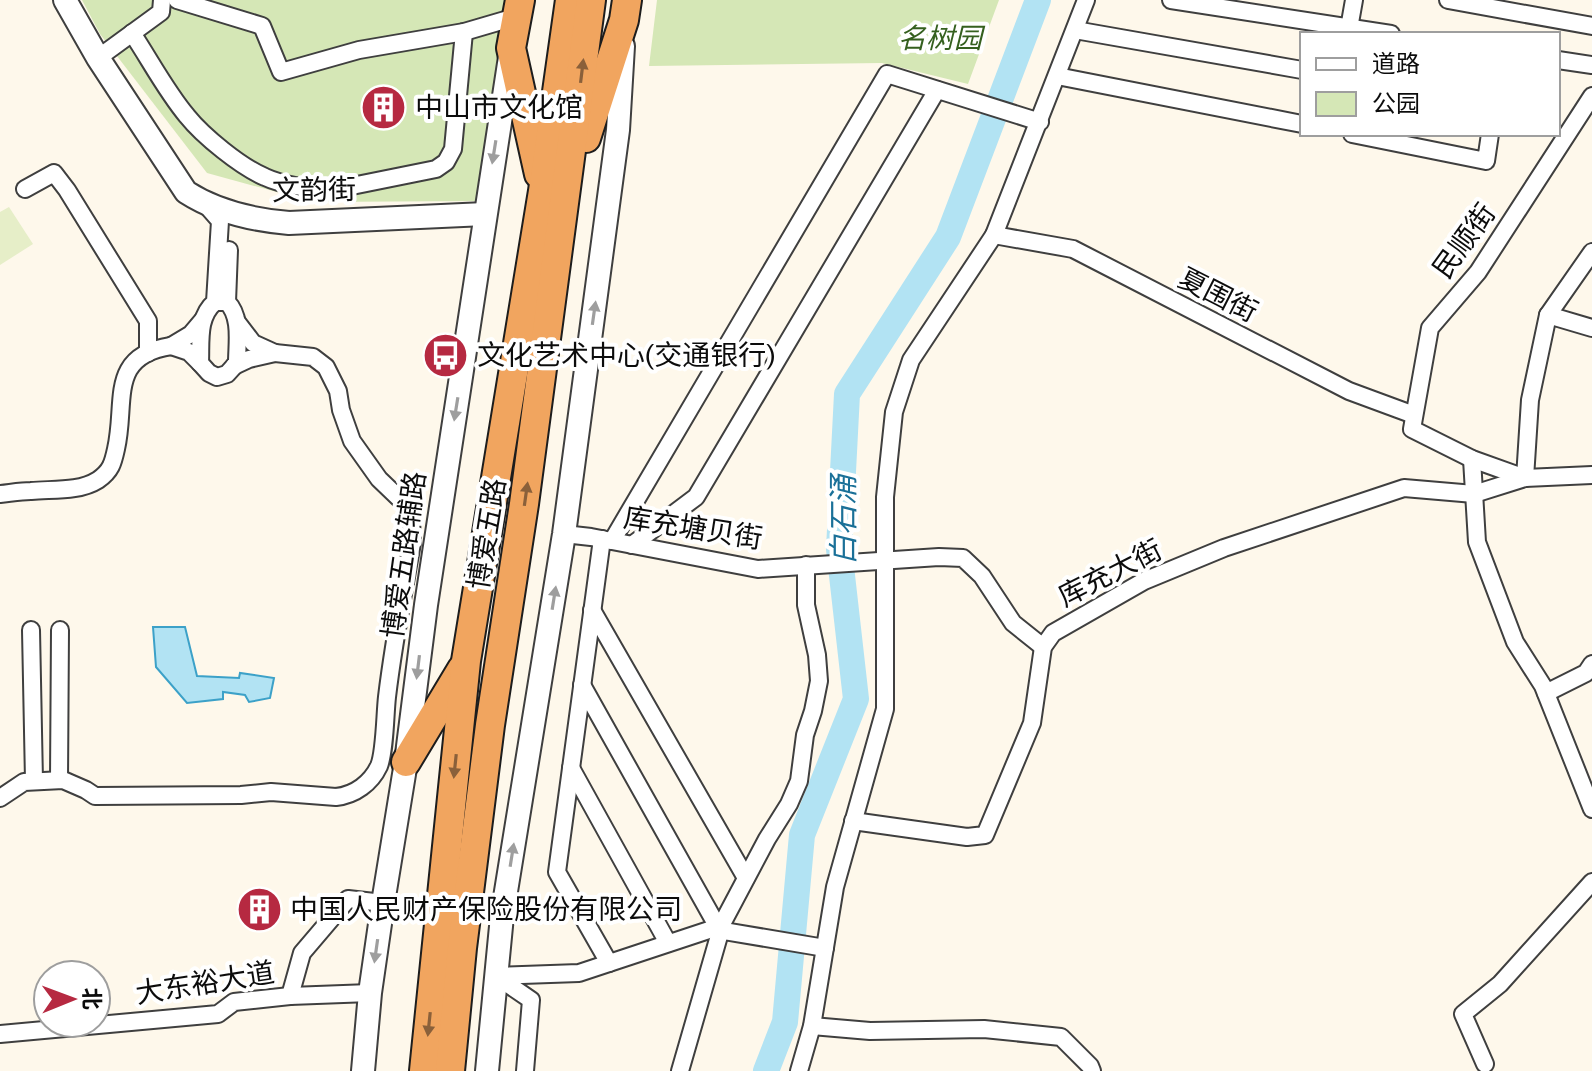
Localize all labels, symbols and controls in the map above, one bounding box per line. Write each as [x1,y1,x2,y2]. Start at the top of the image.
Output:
park label: 名树园 [898,22,986,55]
legend [1300,32,1560,136]
text: 道路 [1372,50,1420,78]
one-way arrow [576,58,589,83]
building icon: 中山市文化馆 [360,83,408,131]
text: 公园 [1372,90,1420,118]
place label: 中山市文化馆 [415,91,583,124]
one-way arrow [487,140,500,165]
street label: 文韵街 [272,173,356,207]
street label: 民顺街 [1426,197,1502,285]
street label: 夏围街 [1173,261,1263,329]
one-way arrow [588,300,601,325]
bus stop icon: 文化艺术中心(交通银行) [422,331,470,379]
place label: 文化艺术中心(交通银行) [477,339,775,372]
one-way arrow [449,397,462,422]
street label: 博爱五路辅路 [376,470,432,640]
water label: 白石涌 [826,472,861,565]
street label: 博爱五路 [462,476,512,592]
one-way arrow [519,481,532,506]
street label: 库充塘贝街 [621,501,765,555]
street label: 库充大街 [1053,533,1167,613]
one-way arrow [548,585,560,610]
one-way arrow [412,655,425,680]
one-way arrow [449,754,462,779]
one-way arrow [506,842,519,867]
building icon: 中国人民财产保险股份有限公司 [235,885,283,933]
place label: 中国人民财产保险股份有限公司 [290,893,682,926]
one-way arrow [369,939,382,964]
street label: 大东裕大道 [133,956,277,1010]
north arrow [32,959,112,1039]
text: 北 [79,987,104,1010]
one-way arrow [422,1012,435,1037]

